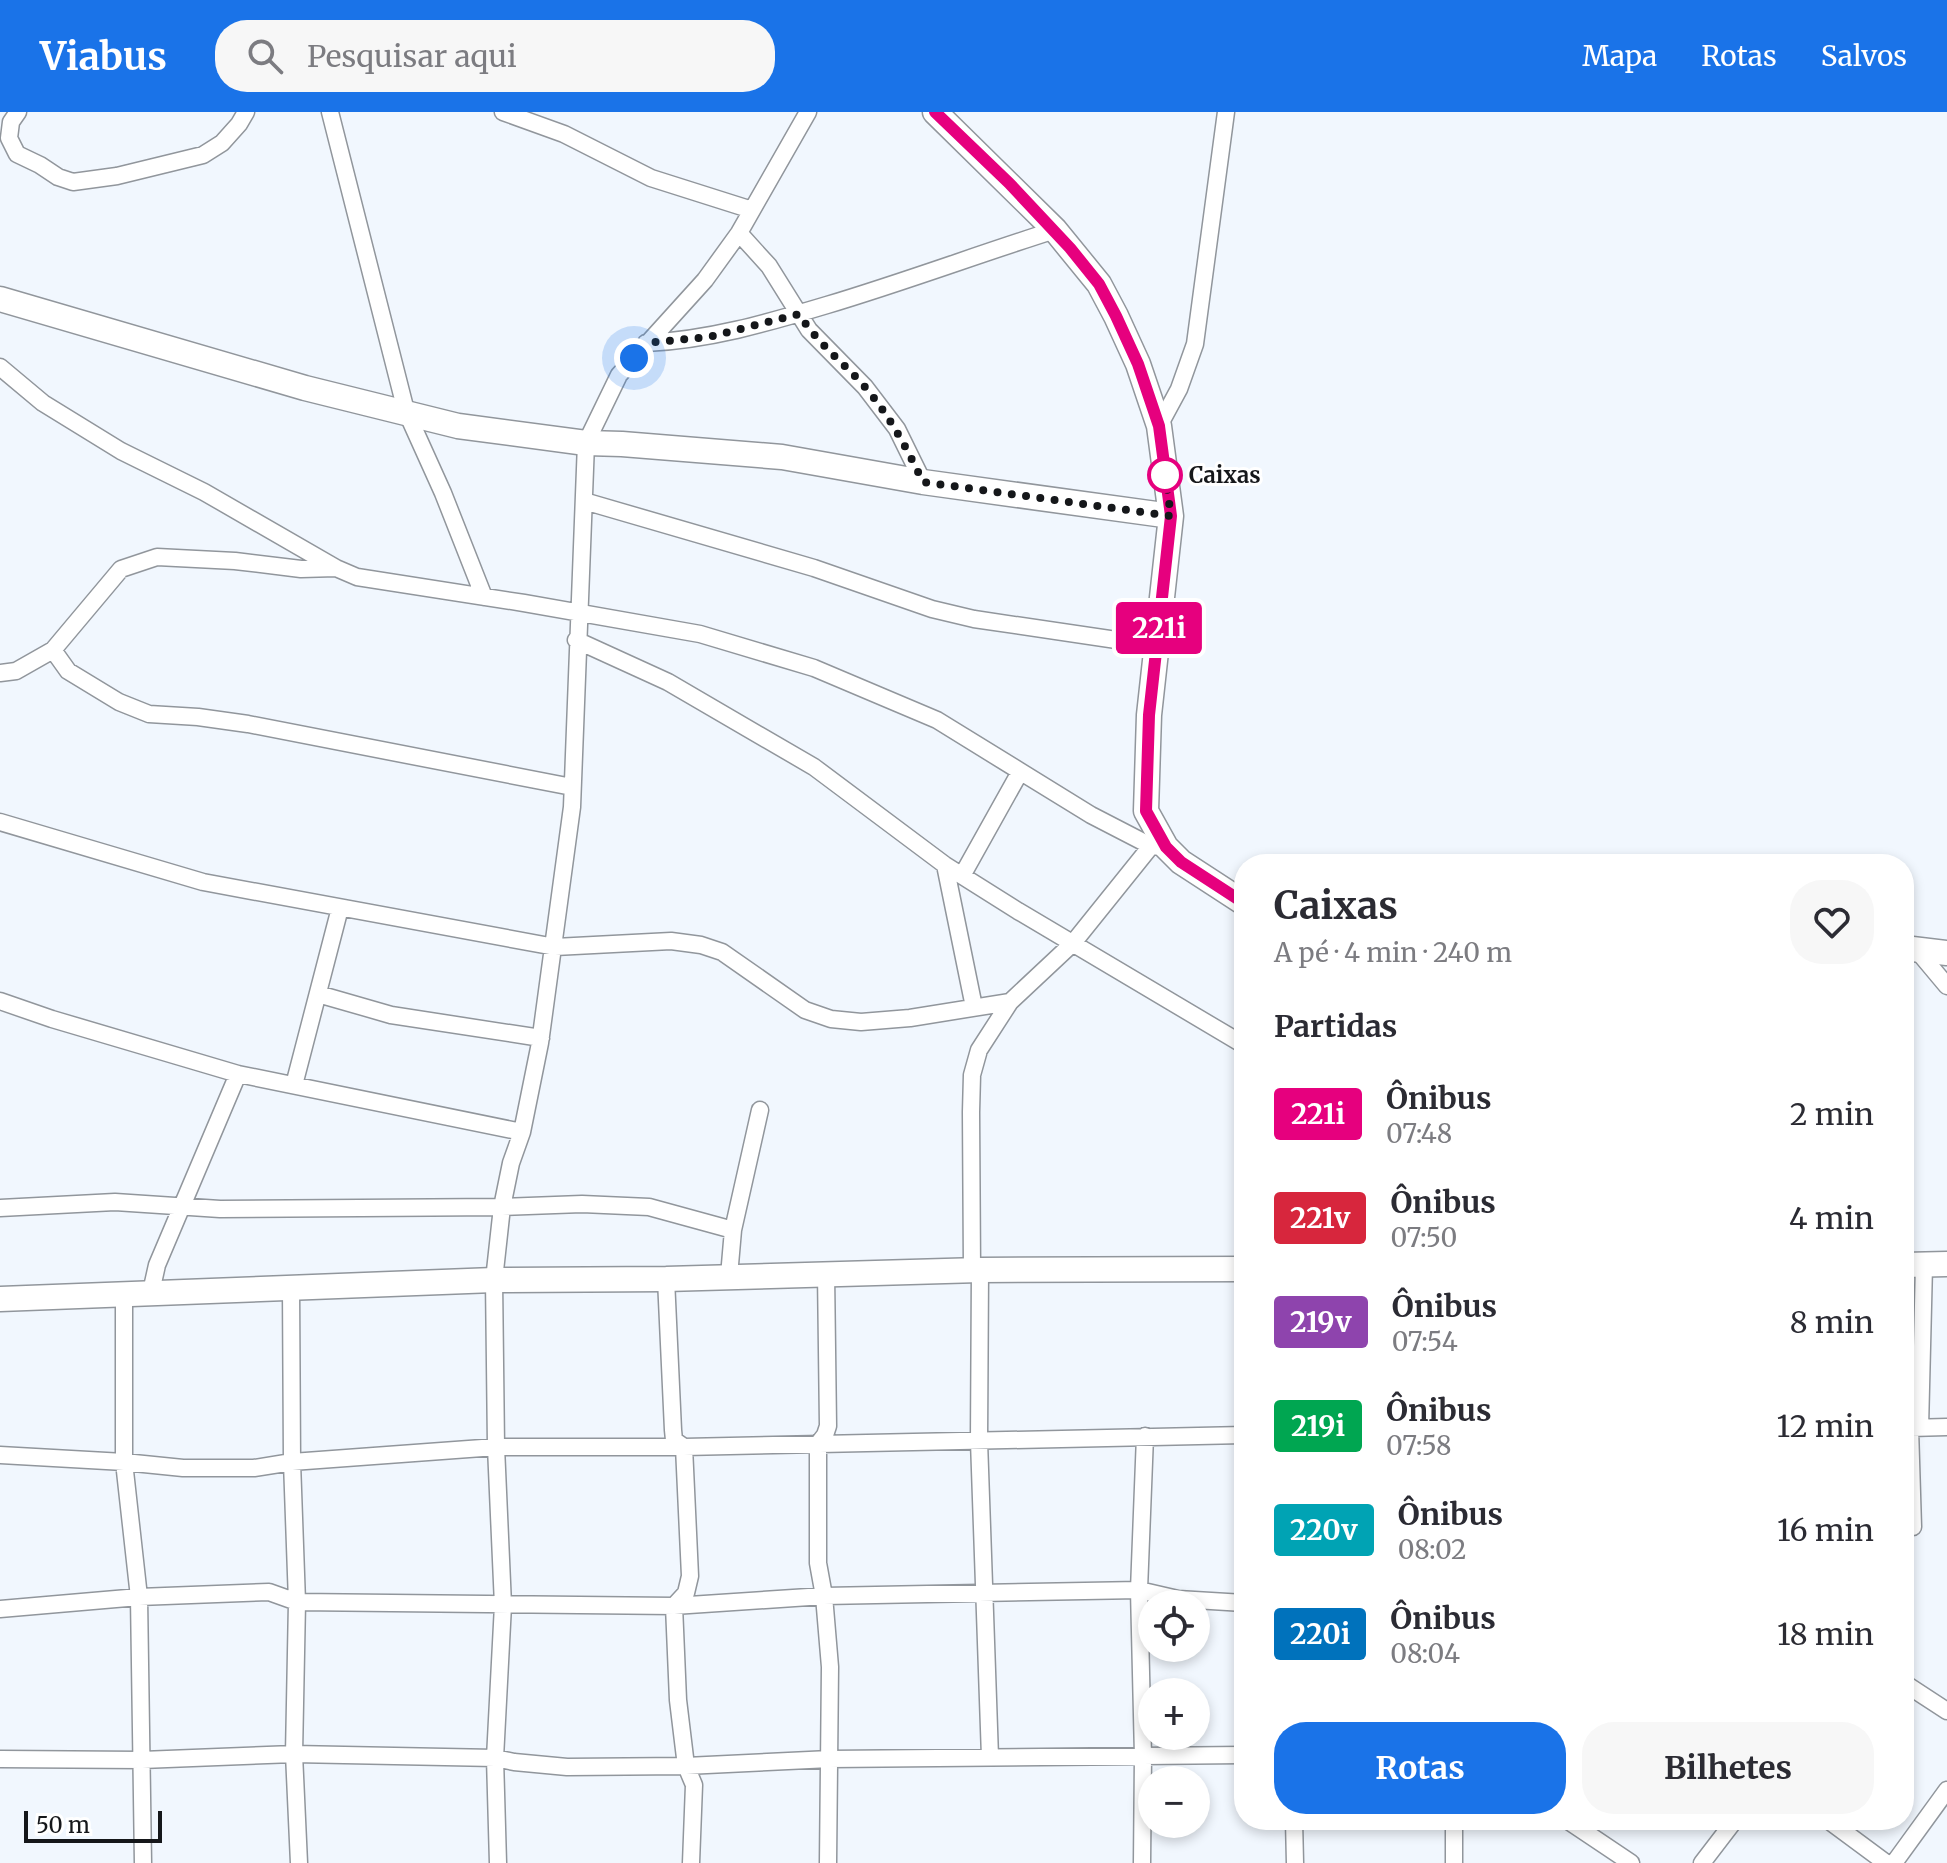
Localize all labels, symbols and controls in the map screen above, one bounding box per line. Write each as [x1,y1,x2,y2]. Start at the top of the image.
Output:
search box [215,20,775,92]
text: Viabus [40,33,167,80]
icon: search [243,34,287,78]
text: Pesquisar aqui [307,37,517,75]
text: Mapa [1582,38,1657,74]
text: Rotas [1701,38,1777,74]
text: Salvos [1821,38,1907,74]
your location [614,338,654,378]
marker: Caixas [1148,458,1182,492]
place label: Caixas [1189,461,1261,489]
line badge: 221i [1103,602,1215,654]
text: 221i [1132,610,1186,646]
button: heart [1790,880,1874,964]
text: Caixas [1274,882,1398,929]
text: A pé · 4 min · 240 m [1274,936,1512,969]
text: Partidas [1274,1007,1397,1045]
text: Ônibus [1386,1079,1491,1117]
text: 2 min [1790,1095,1874,1133]
text: 221i [1291,1096,1345,1132]
text: 07:48 [1386,1117,1452,1150]
text: Ônibus [1390,1183,1496,1221]
text: 4 min [1789,1199,1874,1237]
text: 221v [1290,1200,1350,1236]
text: 07:50 [1390,1221,1457,1254]
text: Ônibus [1392,1287,1497,1325]
text: 8 min [1790,1303,1874,1341]
text: 219v [1290,1304,1352,1340]
text: 07:54 [1392,1325,1458,1358]
text: Ônibus [1386,1391,1491,1429]
text: 12 min [1777,1407,1874,1445]
text: 219i [1291,1408,1345,1444]
text: 07:58 [1386,1429,1452,1462]
text: Ônibus [1398,1495,1503,1533]
text: 16 min [1777,1511,1874,1549]
text: 220v [1290,1512,1358,1548]
text: 08:02 [1398,1533,1466,1566]
map controls [1138,1590,1210,1838]
button: locate [1138,1590,1210,1662]
text: Ônibus [1390,1599,1496,1637]
text: 18 min [1777,1615,1874,1653]
text: 220i [1290,1616,1350,1652]
text: 08:04 [1390,1637,1460,1670]
button: + [1138,1678,1210,1750]
button: Rotas [1274,1722,1566,1814]
button: Bilhetes [1582,1722,1874,1814]
button: − [1138,1766,1210,1838]
scale bar [24,1807,162,1843]
text: 50 m [36,1811,90,1839]

